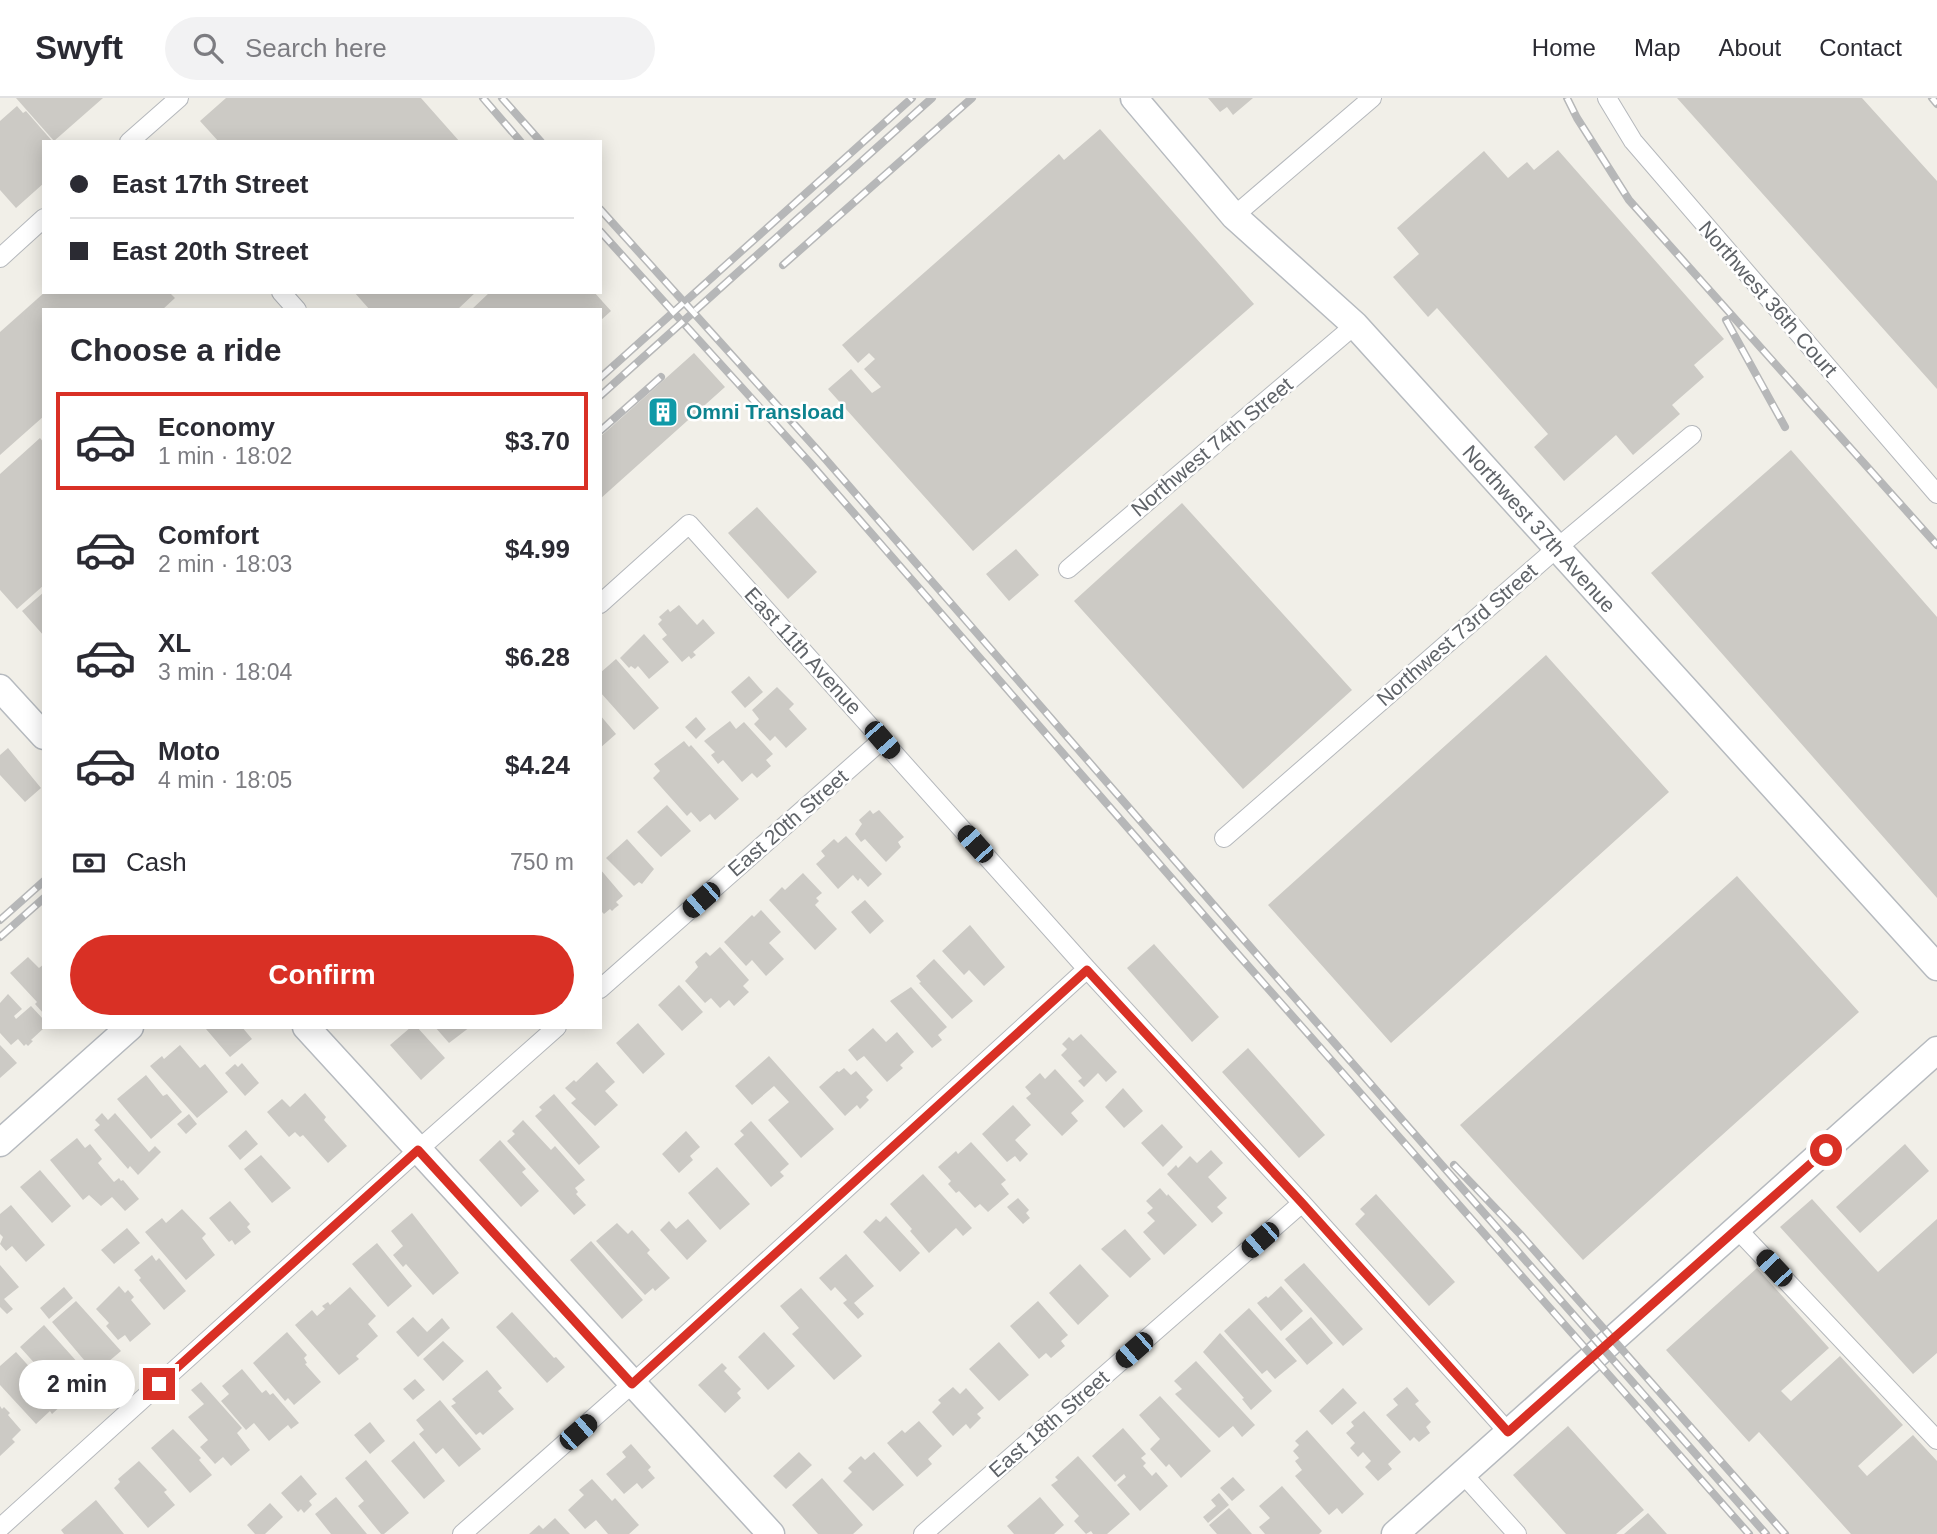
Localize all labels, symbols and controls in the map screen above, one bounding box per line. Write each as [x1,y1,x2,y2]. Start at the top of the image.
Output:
search box [165,17,655,80]
text: Swyft [35,29,123,66]
icon: search [189,29,227,67]
text: Search here [245,33,387,63]
text: Home [1532,34,1596,61]
text: Map [1634,34,1681,61]
text: About [1719,34,1781,61]
text: Contact [1819,34,1902,61]
text: East 17th Street [112,169,309,199]
street label: Northwest 36th Court [1695,216,1842,381]
text: East 20th Street [112,236,309,266]
text: Choose a ride [70,332,282,368]
street label: Northwest 74th Street [1126,372,1297,521]
building icon: Omni Transload [646,395,680,429]
place label: Omni Transload [686,400,845,423]
icon: car [74,410,137,473]
text: Economy [158,412,275,442]
text: $3.70 [505,426,570,456]
street label: Northwest 37th Avenue [1458,440,1620,617]
text: 1 min · 18:02 [158,443,292,469]
icon: car [74,518,137,581]
text: Comfort [158,520,259,550]
text: $4.99 [505,534,570,564]
text: 2 min · 18:03 [158,551,292,577]
street label: Northwest 73rd Street [1372,559,1541,710]
street label: East 11th Avenue [740,583,866,719]
icon: car [74,626,137,689]
text: XL [158,628,191,658]
text: $6.28 [505,642,570,672]
text: 3 min · 18:04 [158,659,292,685]
car [861,717,904,763]
icon: car [74,734,137,797]
text: Moto [158,736,220,766]
text: $4.24 [505,750,570,780]
street label: East 20th Street [723,764,852,881]
text: 4 min · 18:05 [158,767,292,793]
car [954,821,997,867]
icon: cash [70,844,108,882]
text: Cash [126,847,187,877]
text: 750 m [510,849,574,875]
car [679,878,724,922]
button: Confirm [70,935,574,1015]
route start [1810,1134,1842,1166]
car [1238,1218,1283,1262]
car [1752,1245,1797,1291]
car [1112,1328,1157,1372]
callout: 2 min [19,1360,134,1408]
street label: East 18th Street [984,1365,1113,1482]
route end [143,1368,175,1400]
text: 2 min [47,1371,107,1397]
car [556,1410,601,1454]

